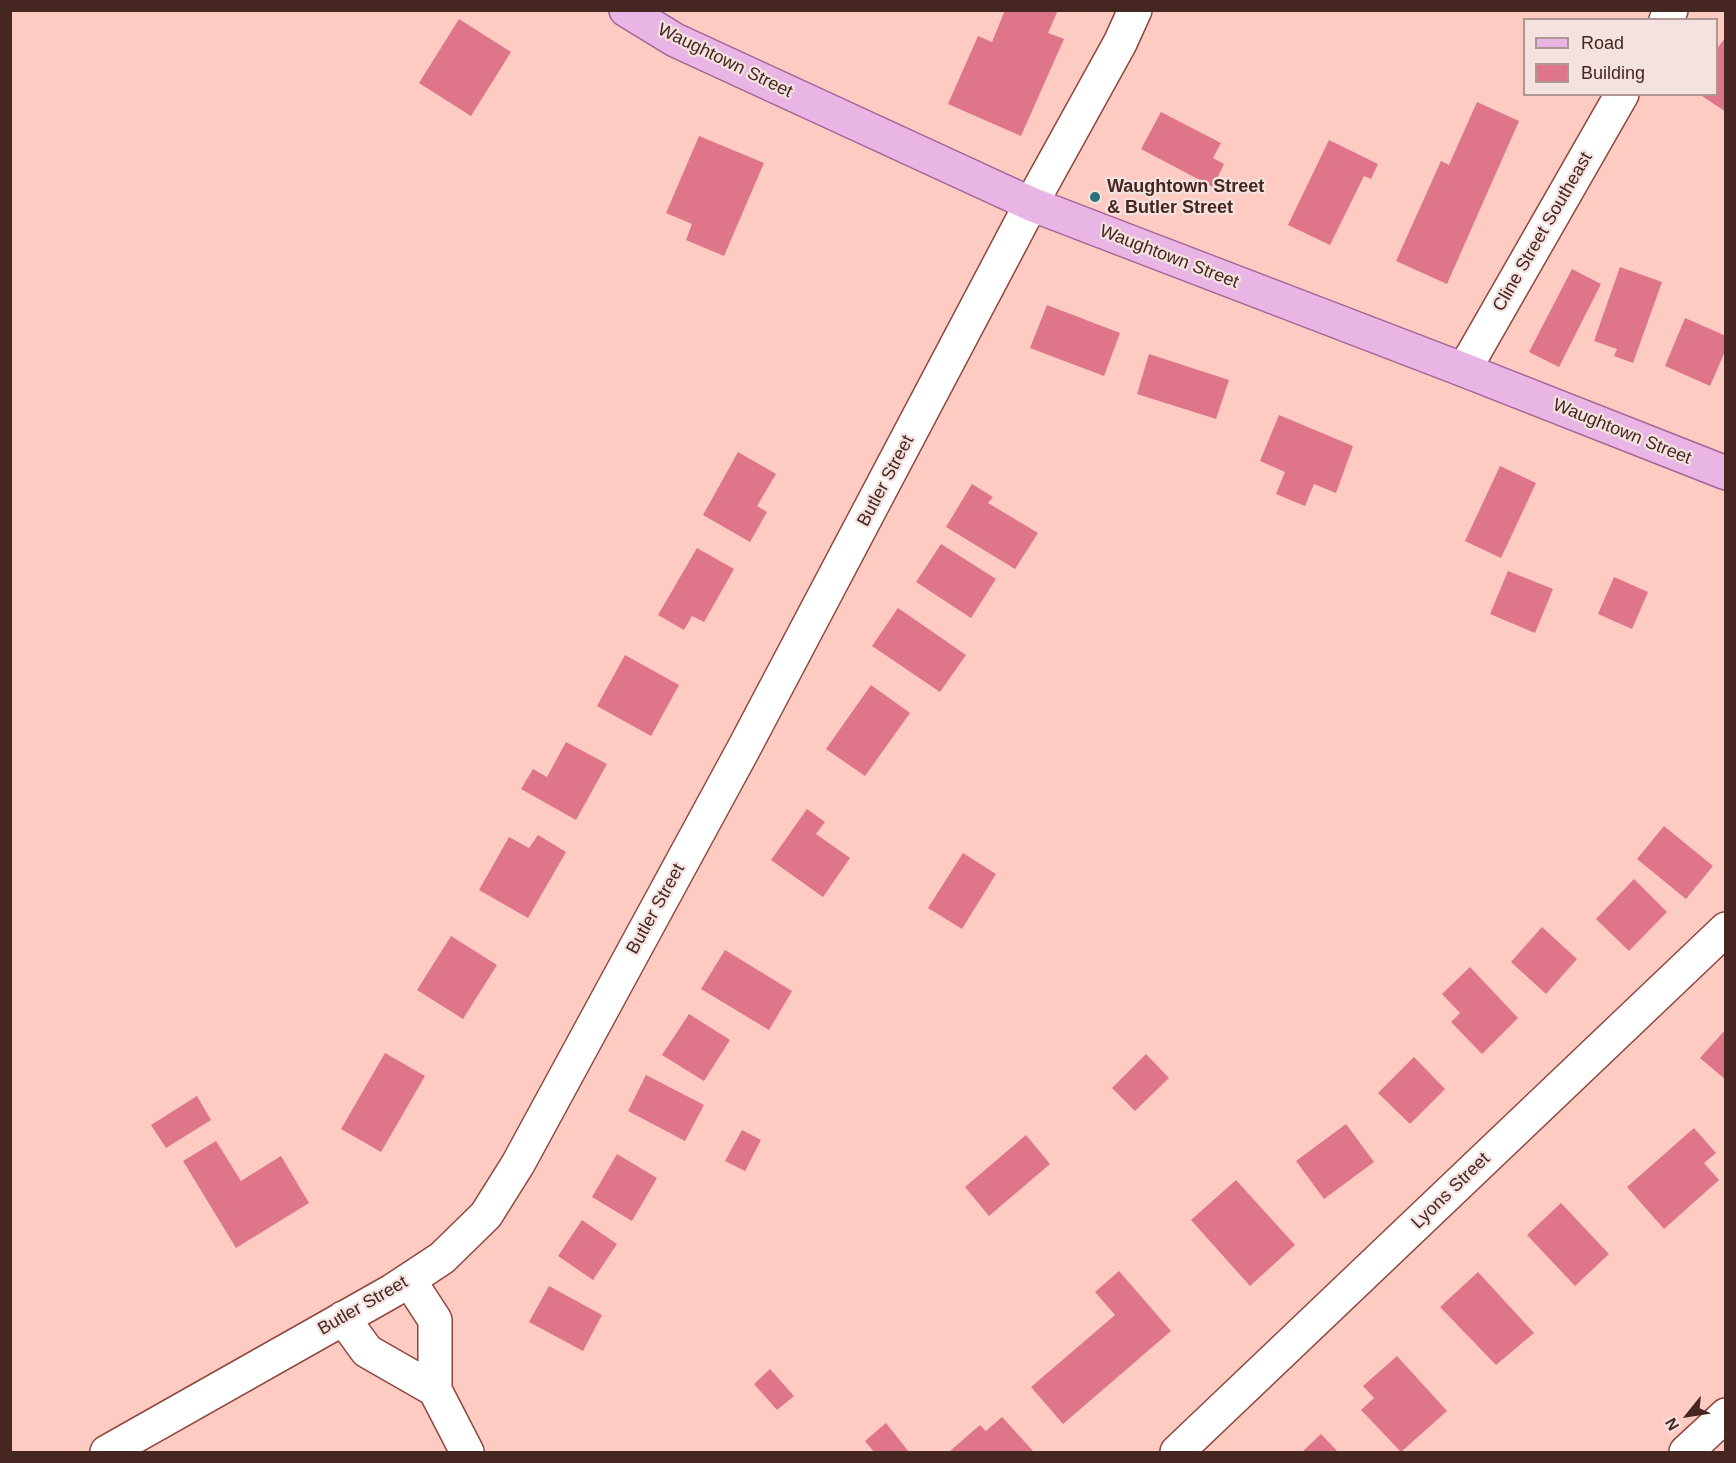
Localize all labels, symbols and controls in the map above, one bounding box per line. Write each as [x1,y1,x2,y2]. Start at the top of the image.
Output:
legend [1523,18,1718,96]
street label: Waughtown Street [654,19,796,103]
text: Road [1581,33,1624,53]
text: Building [1581,63,1645,83]
street label: Cline Street Southeast [1489,149,1597,315]
place label: Waughtown Street & Butler Street [1107,176,1264,219]
marker: Waughtown Street & Butler Street [1088,190,1102,204]
street label: Waughtown Street [1096,221,1242,293]
street label: Waughtown Street [1550,394,1694,470]
street label: Butler Street [853,432,919,530]
street label: Butler Street [622,860,690,958]
street label: Lyons Street [1407,1148,1495,1234]
street label: Butler Street [314,1272,412,1340]
north arrow [1658,1385,1718,1445]
text: N [1662,1415,1682,1434]

